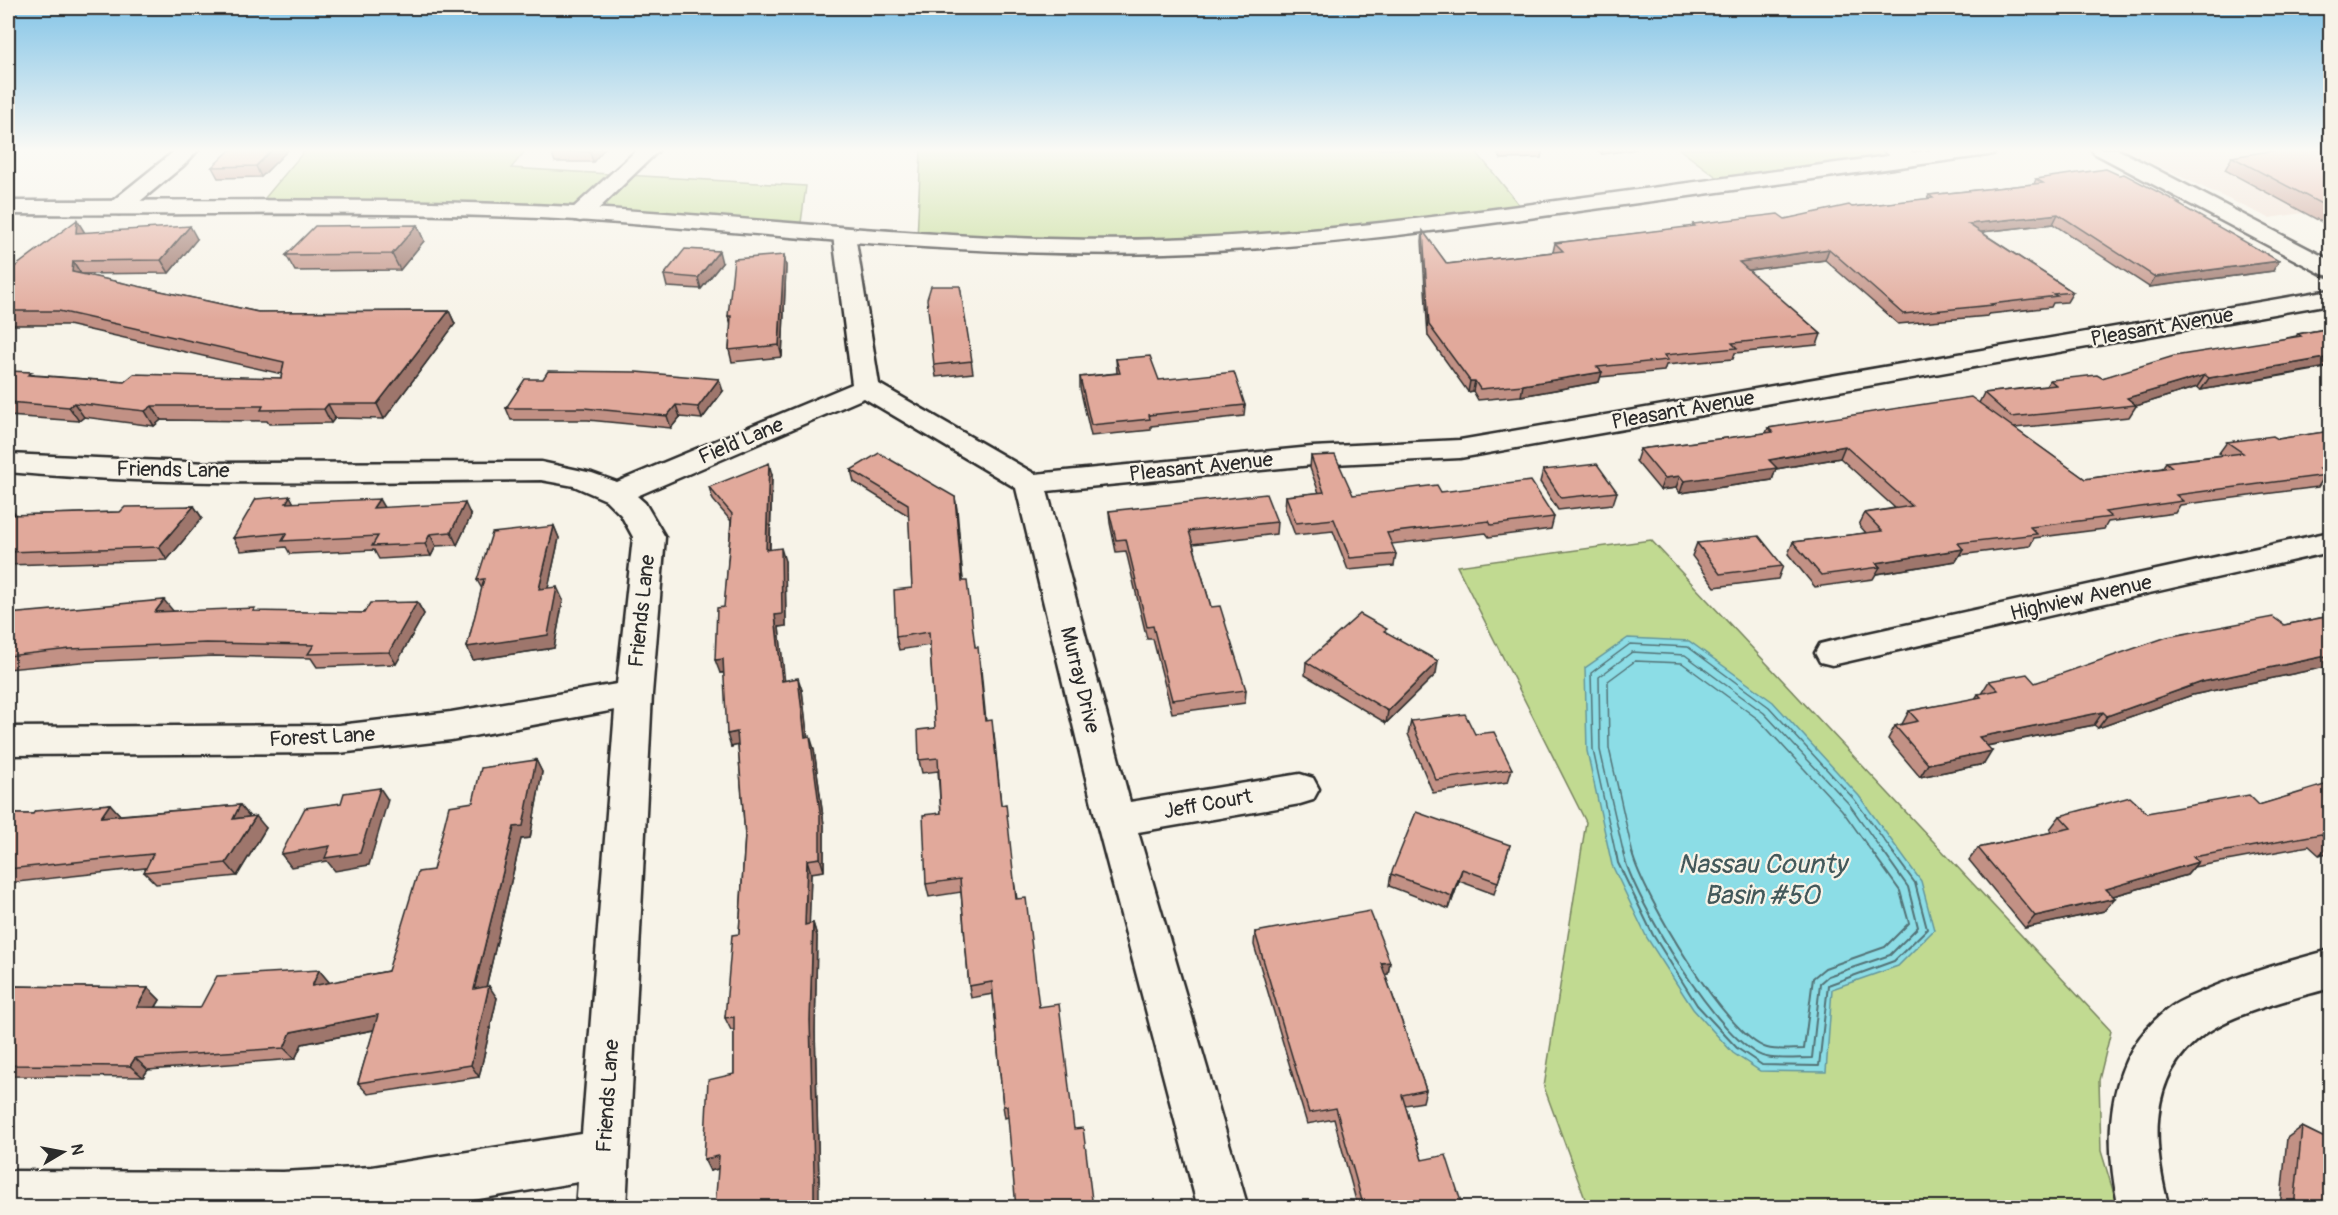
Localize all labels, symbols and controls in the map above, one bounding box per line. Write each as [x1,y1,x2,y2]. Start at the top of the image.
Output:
street label: Pleasant Avenue [2089,301,2236,353]
street label: Pleasant Avenue [1610,384,1757,436]
street label: Field Lane [694,411,788,471]
street label: Pleasant Avenue [1128,446,1275,488]
street label: Friends Lane [116,456,230,484]
street label: Friends Lane [623,553,661,669]
street label: Highview Avenue [2008,568,2155,627]
street label: Murray Drive [1054,624,1106,737]
street label: Forest Lane [268,721,376,753]
street label: Jeff Court [1162,783,1255,825]
water label: Nassau County Basin #50 [1678,848,1850,912]
street label: Friends Lane [591,1038,625,1153]
north arrow [33,1122,93,1182]
text: N [66,1143,88,1157]

